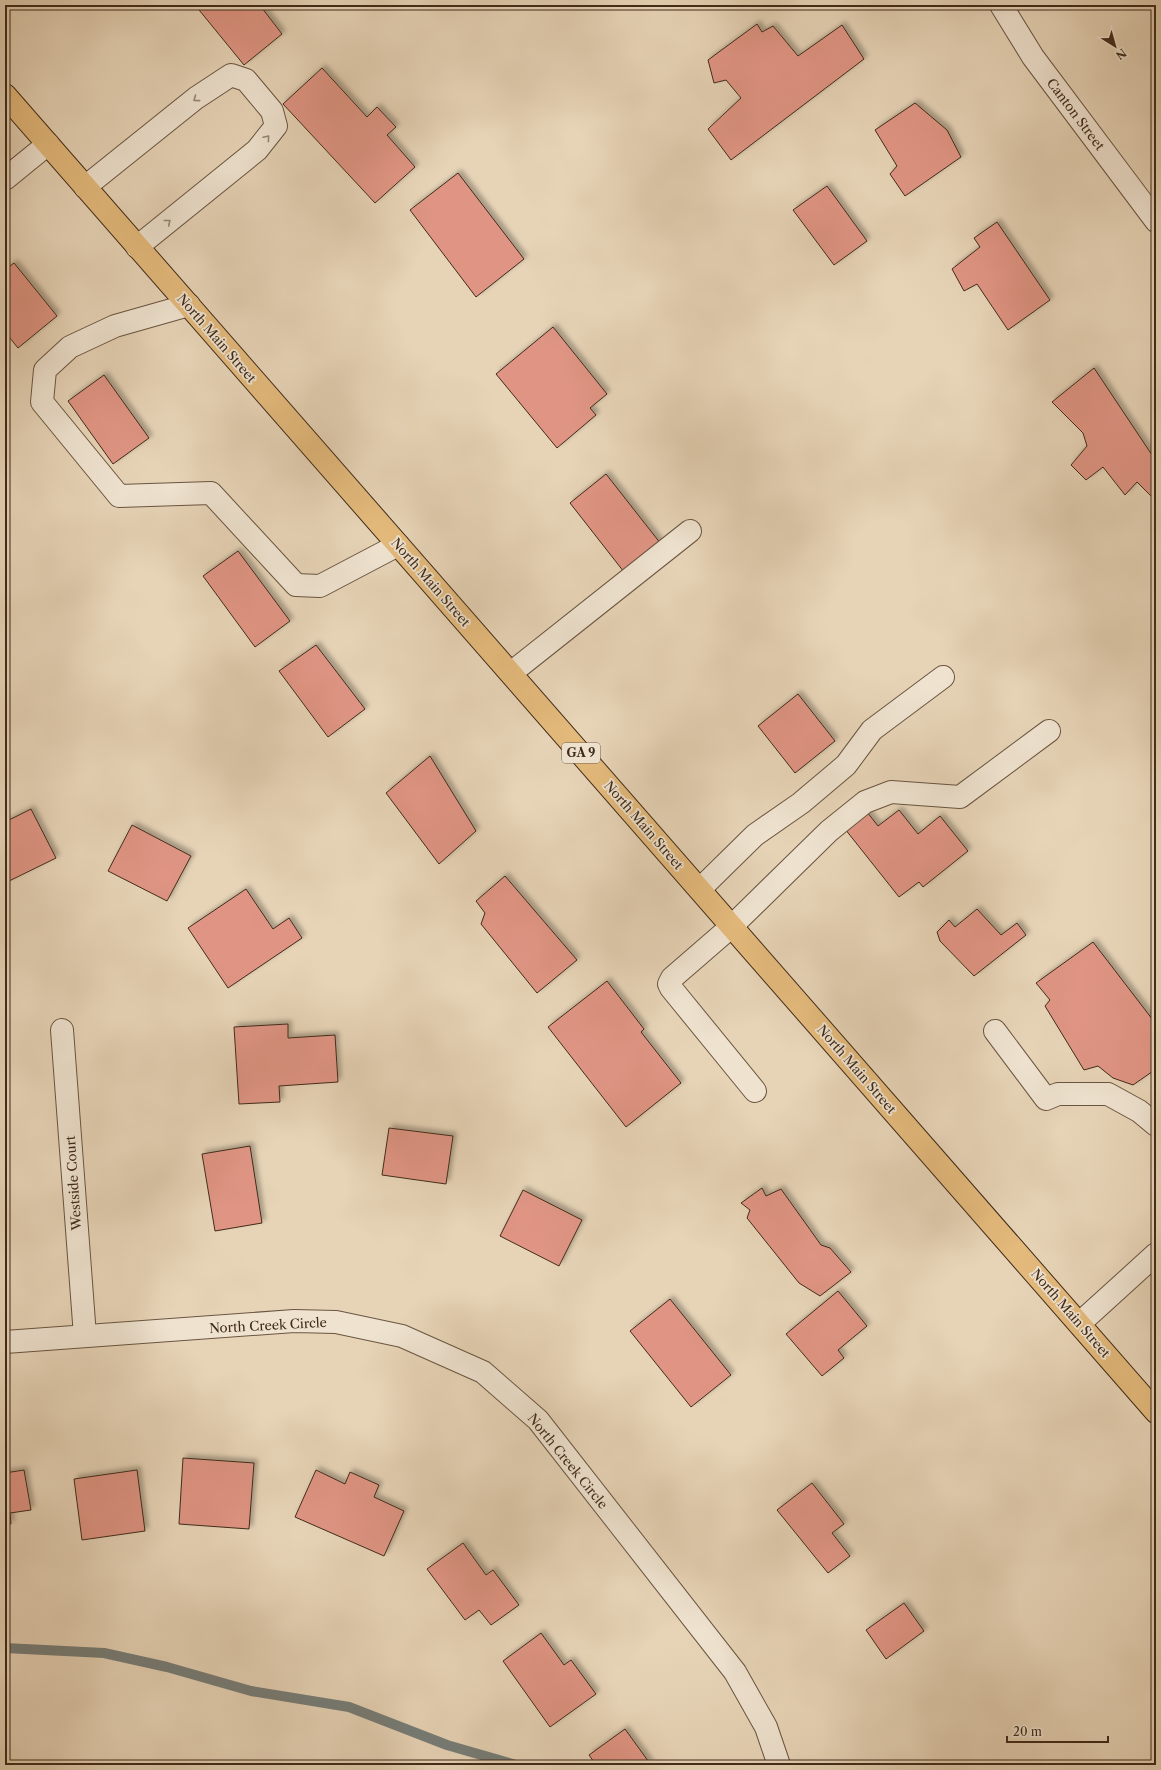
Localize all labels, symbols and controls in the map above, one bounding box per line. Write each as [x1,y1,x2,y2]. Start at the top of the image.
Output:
north arrow [1095,26,1135,66]
text: N [1113,46,1129,63]
street label: Canton Street [1044,75,1109,153]
one-way arrow [194,94,201,101]
one-way arrow [262,135,269,143]
one-way arrow [163,220,170,227]
street label: North Main Street [174,290,260,386]
street label: North Main Street [388,534,474,630]
road number: GA 9 [562,743,600,763]
street label: North Main Street [601,777,687,873]
street label: North Main Street [814,1021,900,1117]
street label: Westside Court [62,1135,84,1232]
street label: North Main Street [1028,1265,1114,1361]
street label: North Creek Circle [209,1314,327,1336]
street label: North Creek Circle [525,1410,611,1512]
scale bar [1007,1718,1108,1744]
text: 20 m [1013,1724,1042,1739]

